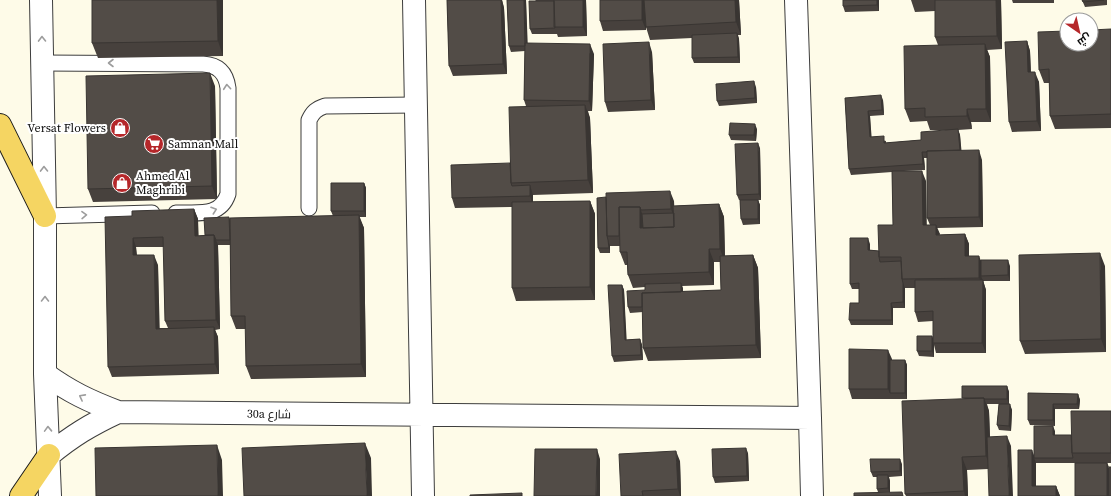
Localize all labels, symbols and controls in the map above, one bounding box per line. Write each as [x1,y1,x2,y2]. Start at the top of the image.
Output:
north arrow [1059,12,1099,52]
text: ش [1074,30,1094,50]
one-way arrow [38,36,46,42]
one-way arrow [108,59,114,67]
one-way arrow [223,84,232,90]
shop icon: Versat Flowers [109,117,131,139]
place label: Versat Flowers [27,120,106,136]
supermarket icon: Samnan Mall [143,133,165,155]
place label: Samnan Mall [168,136,239,152]
one-way arrow [40,166,48,172]
place label: Ahmed Al Maghribi [136,168,190,198]
shop icon: Ahmed Al Maghribi [111,172,133,194]
one-way arrow [210,206,217,215]
one-way arrow [81,211,87,219]
one-way arrow [41,296,49,302]
one-way arrow [79,395,86,402]
street label: 30a شارع [247,406,291,422]
one-way arrow [43,426,52,432]

